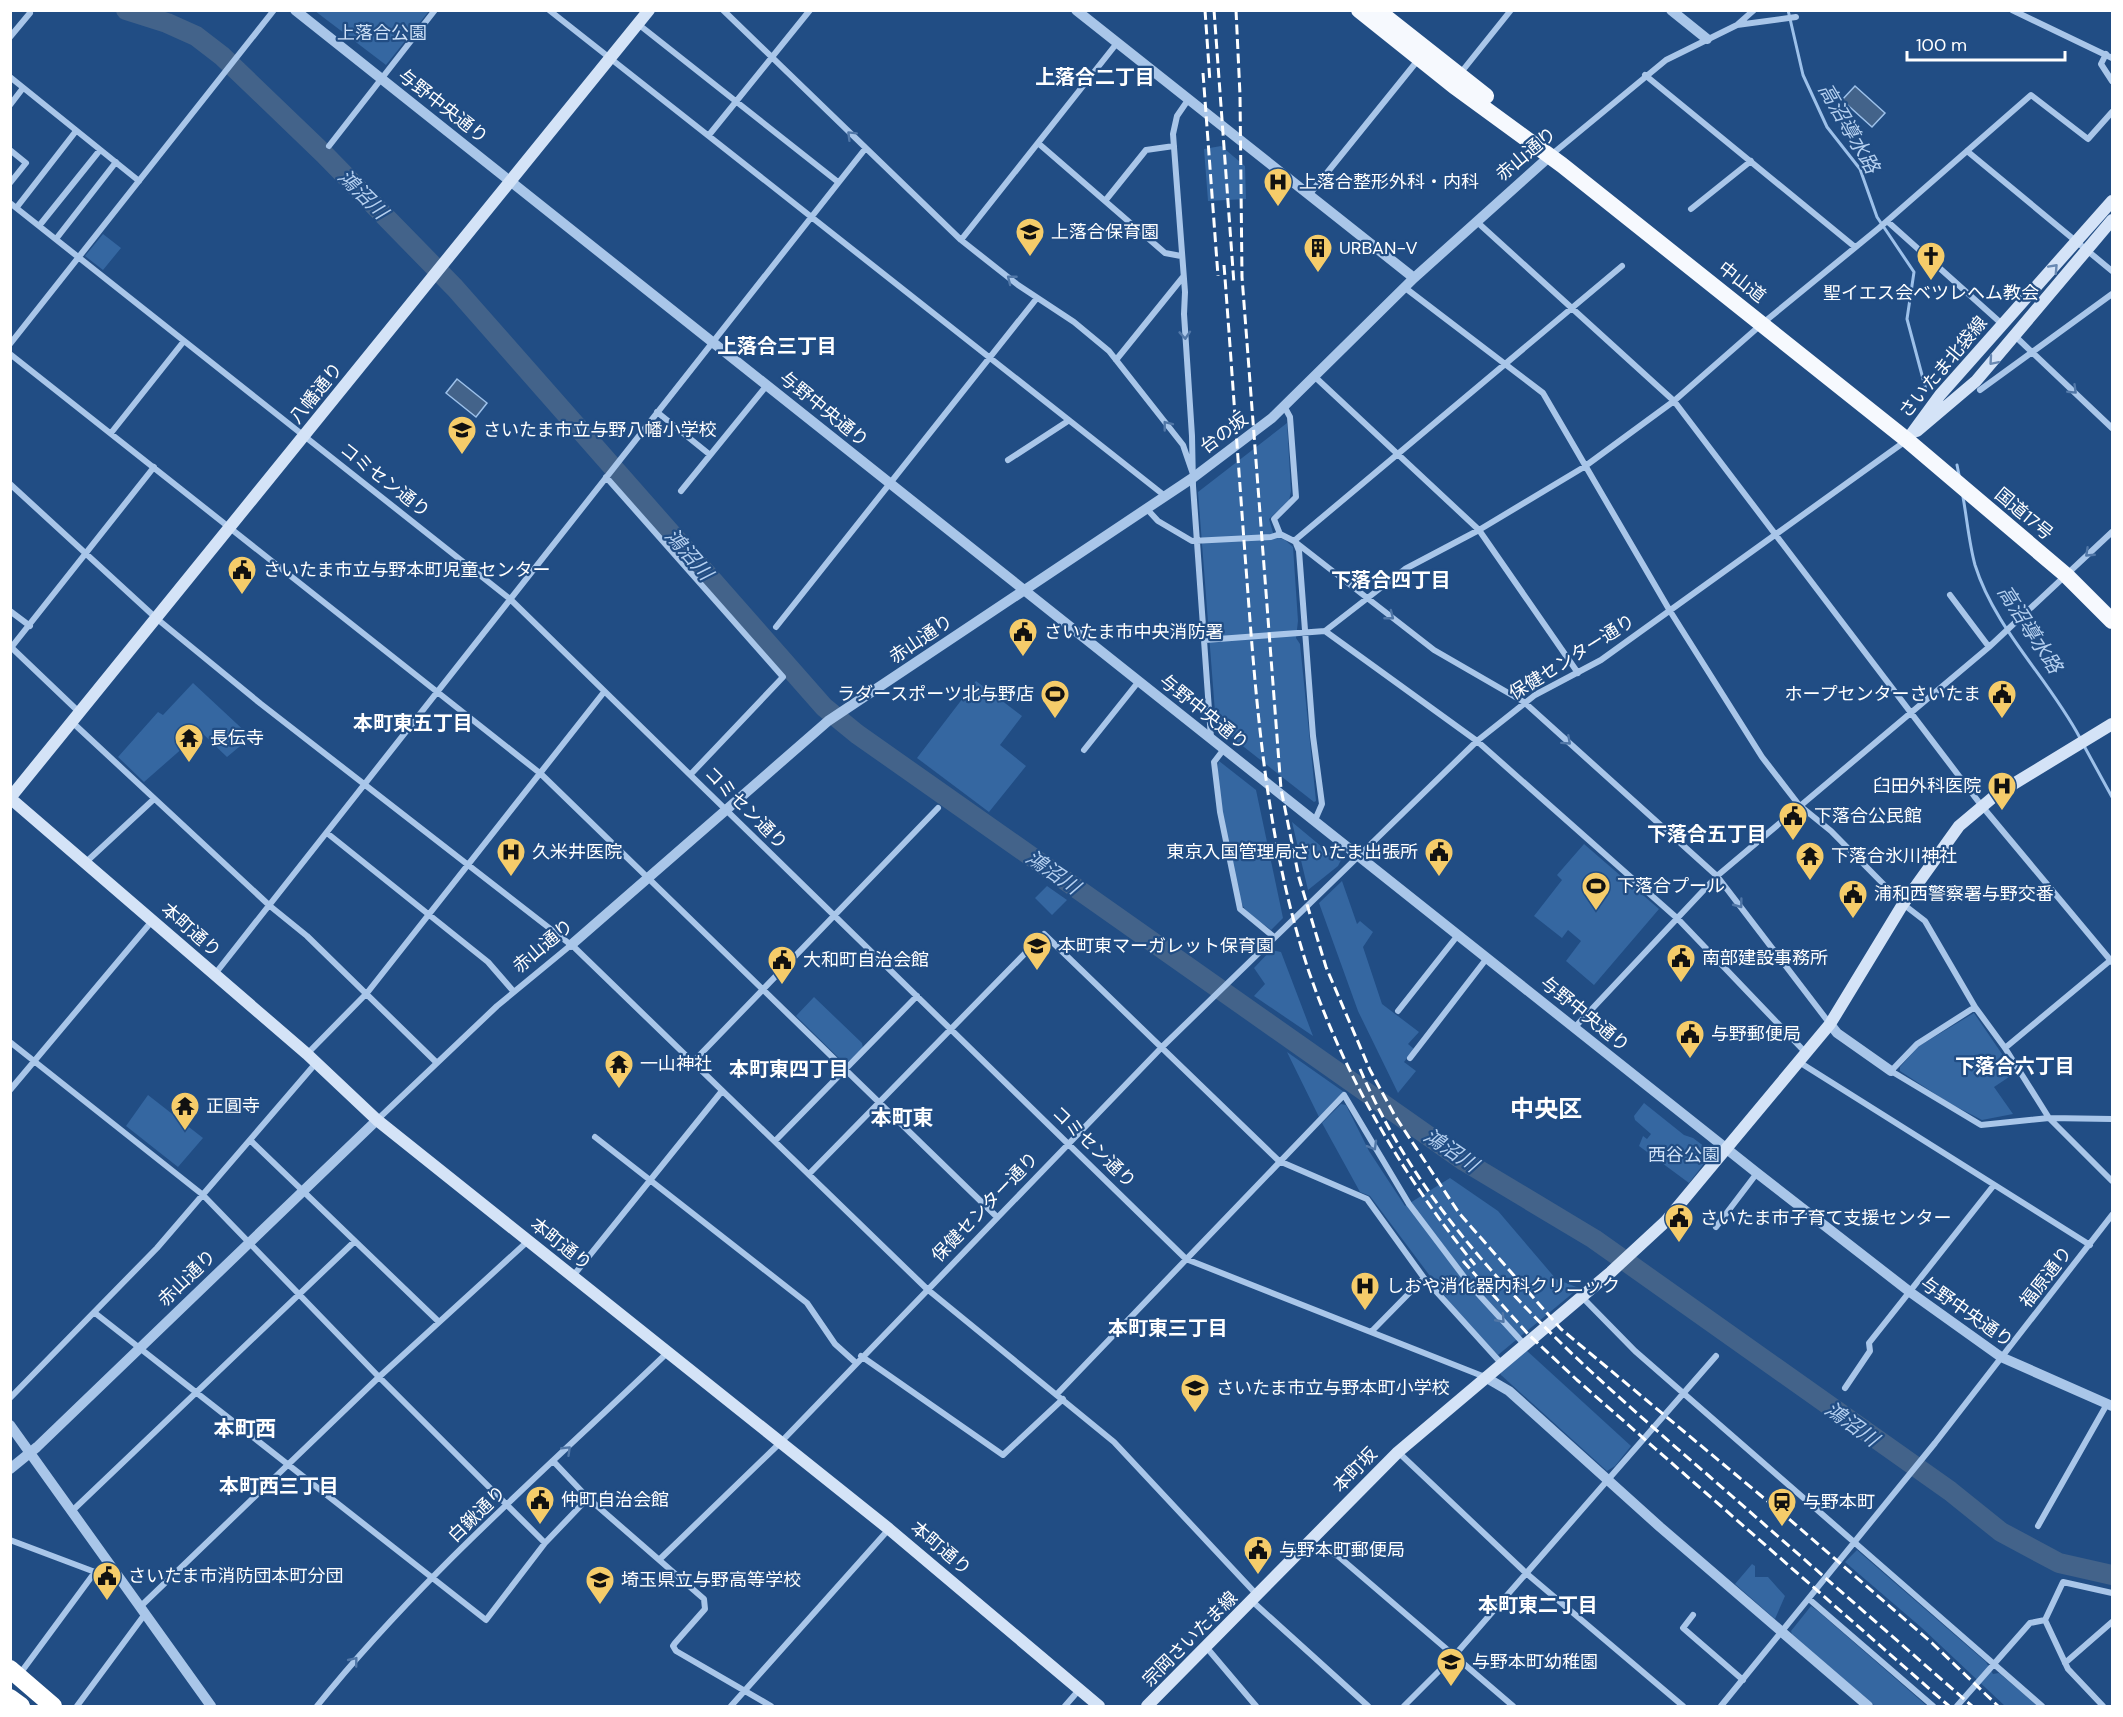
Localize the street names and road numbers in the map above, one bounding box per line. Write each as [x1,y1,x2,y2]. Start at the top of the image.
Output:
street label: 与野中央通り [393,63,493,149]
street label: 赤山通り [1491,122,1561,186]
street label: 中山道 [1713,256,1771,308]
street label: さいたま北袋線 [1893,311,1993,423]
street label: 八幡通り [284,357,348,429]
street label: 与野中央通り [774,366,874,452]
street label: 台の坂 [1195,407,1253,459]
street label: コミセン通り [335,437,435,523]
street label: 国道17号 [1990,483,2058,545]
street label: 赤山通り [884,609,958,669]
street label: 保健センター通り [1505,609,1639,705]
street label: 与野中央通り [1154,669,1254,755]
street label: コミセン通り [699,761,793,855]
street label: 本町通り [156,897,226,963]
street label: 赤山通り [508,914,578,978]
street label: 与野中央通り [1535,971,1635,1057]
street label: コミセン通り [1047,1101,1141,1193]
street label: 保健センター通り [926,1147,1044,1267]
street label: 本町通り [525,1212,597,1276]
street label: 福原通り [2014,1241,2078,1313]
street label: 赤山通り [153,1244,221,1312]
street label: 与野中央通り [1916,1271,2018,1353]
street label: 本町坂 [1328,1442,1382,1498]
street label: 白鍬通り [443,1480,511,1548]
street label: 本町通り [906,1516,976,1580]
street label: 宗岡さいたま線 [1137,1586,1243,1692]

